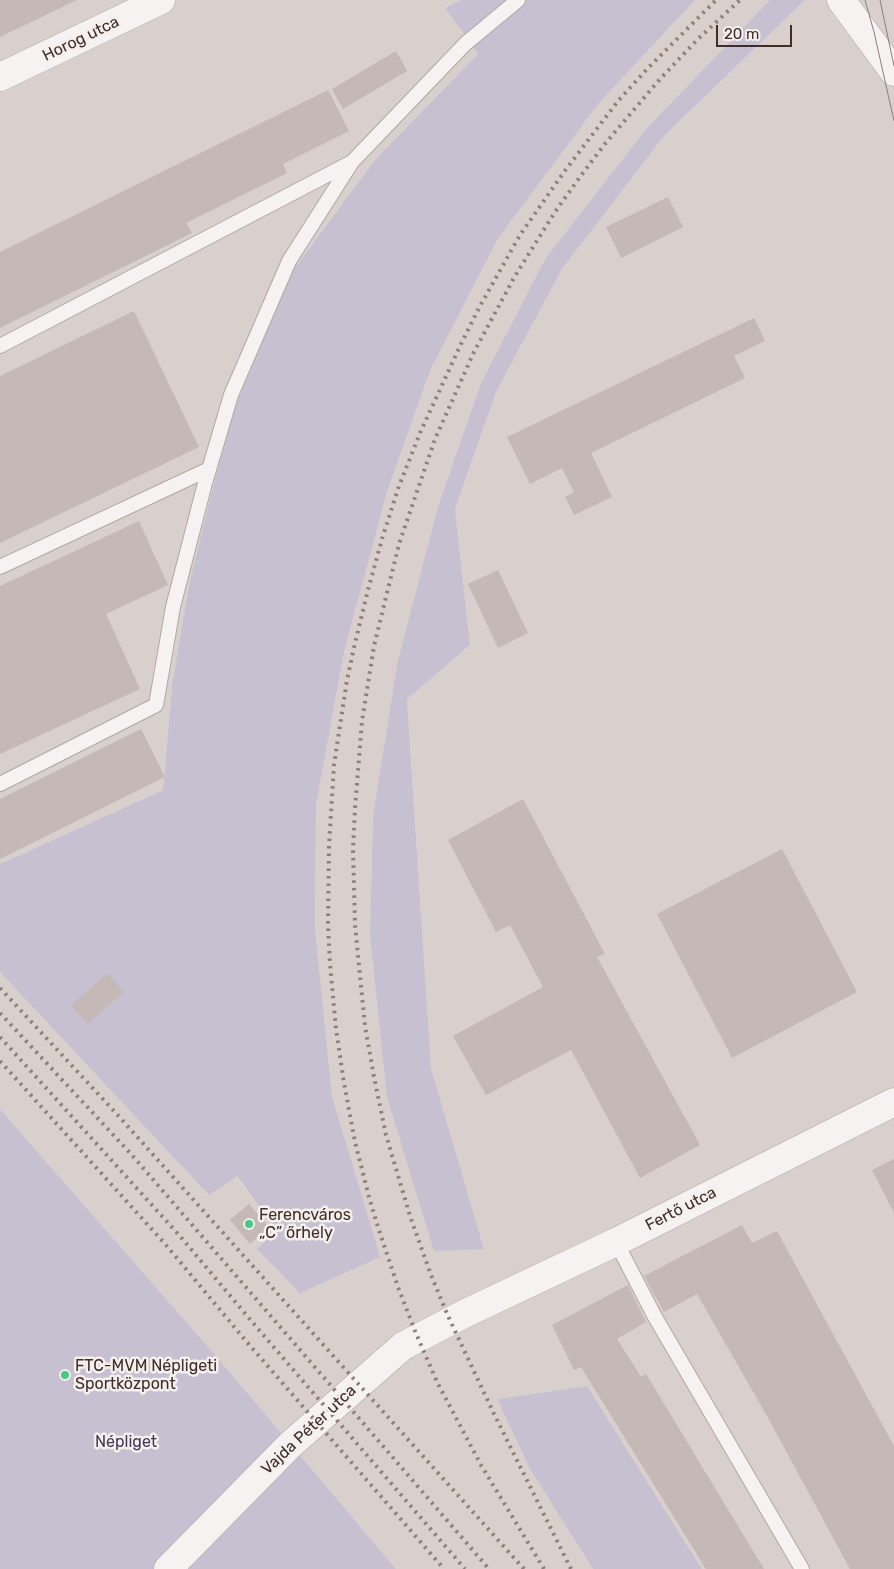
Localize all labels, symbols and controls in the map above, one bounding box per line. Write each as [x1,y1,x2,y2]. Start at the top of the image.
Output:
street label: Horog utca [40,12,122,66]
scale bar [719,15,795,47]
text: 20 m [724,25,759,43]
street label: Fertő utca [642,1183,720,1235]
place label: Ferencváros „C” őrhely [259,1205,351,1243]
marker: Ferencváros „C” őrhely [243,1218,255,1230]
place label: FTC-MVM Népligeti Sportközpont [75,1356,217,1394]
marker: FTC-MVM Népligeti Sportközpont [59,1369,71,1381]
street label: Vajda Péter utca [258,1381,360,1479]
park label: Népliget [95,1432,157,1452]

